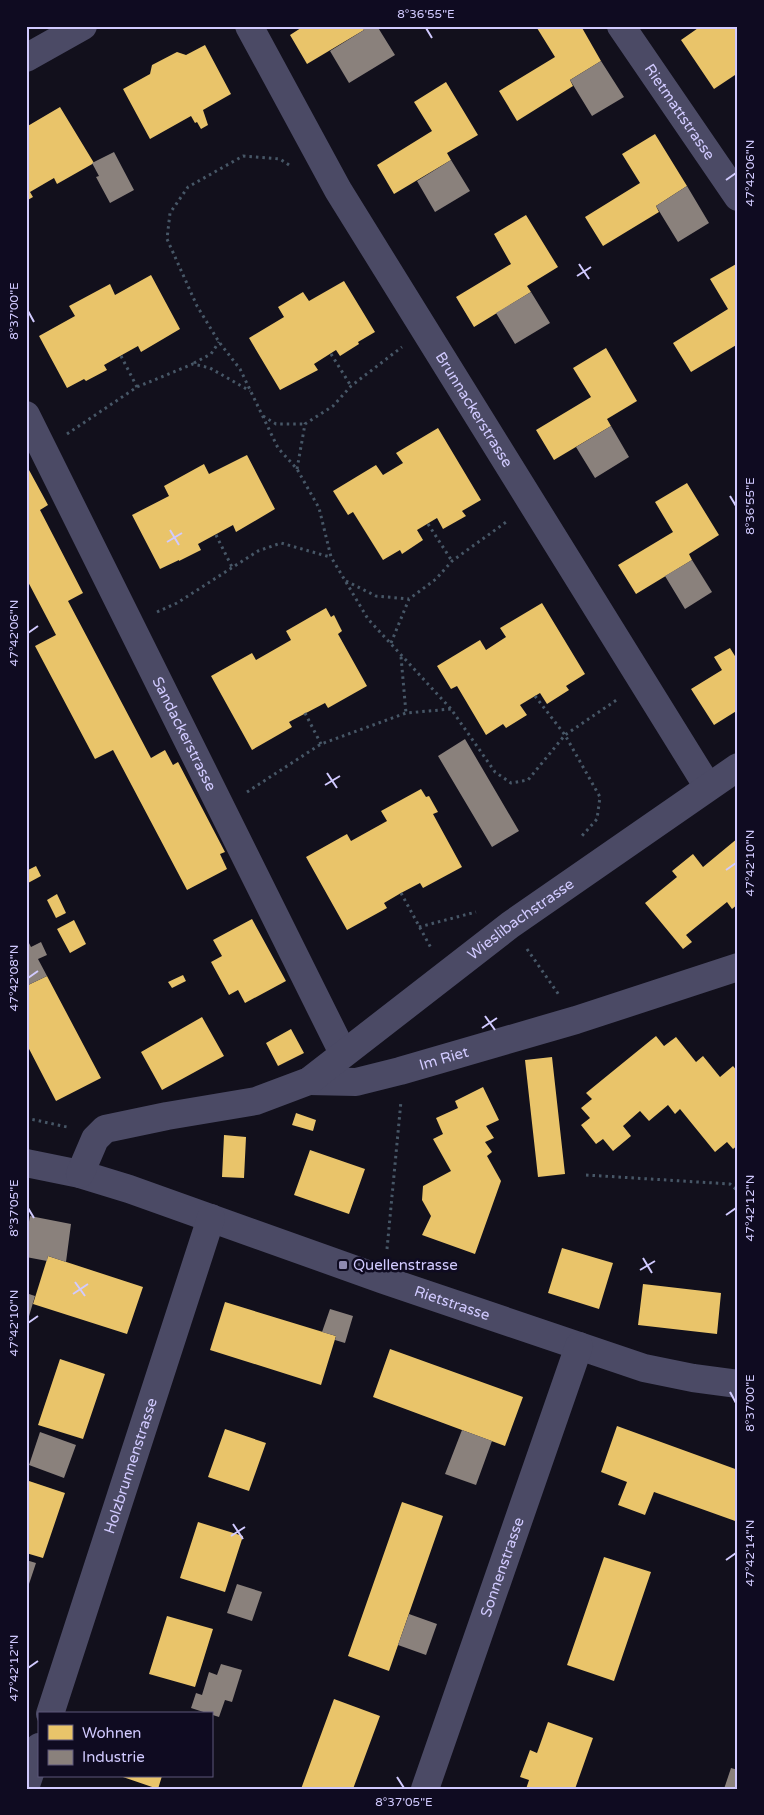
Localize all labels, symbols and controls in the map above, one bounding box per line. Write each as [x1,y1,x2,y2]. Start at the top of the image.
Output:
text: 8°36'55"E [397,7,455,21]
street label: Rietmattstrasse [641,60,719,163]
text: 47°42'06"N [743,140,757,206]
text: 8°37'00"E [7,282,21,340]
street label: Brunnackerstrasse [432,349,517,471]
text: 8°36'55"E [743,477,757,535]
text: 47°42'06"N [7,600,21,666]
street label: Sandackerstrasse [149,674,220,794]
text: 47°42'10"N [743,830,757,896]
street label: Wieslibachstrasse [464,875,577,964]
text: 47°42'08"N [7,945,21,1011]
street label: Im Riet [417,1043,471,1074]
text: 47°42'12"N [743,1175,757,1241]
text: 8°37'05"E [7,1179,21,1237]
place label: Quellenstrasse [353,1256,458,1274]
marker: Quellenstrasse [337,1259,349,1271]
street label: Rietstrasse [412,1282,492,1324]
text: 47°42'10"N [7,1290,21,1356]
text: 8°37'00"E [743,1374,757,1432]
street label: Holzbrunnenstrasse [100,1396,161,1536]
street label: Sonnenstrasse [477,1515,528,1619]
text: 47°42'14"N [743,1520,757,1586]
text: 47°42'12"N [7,1635,21,1701]
legend [38,1712,212,1778]
text: Wohnen [82,1724,142,1742]
text: Industrie [82,1748,145,1766]
text: 8°37'05"E [375,1795,433,1809]

